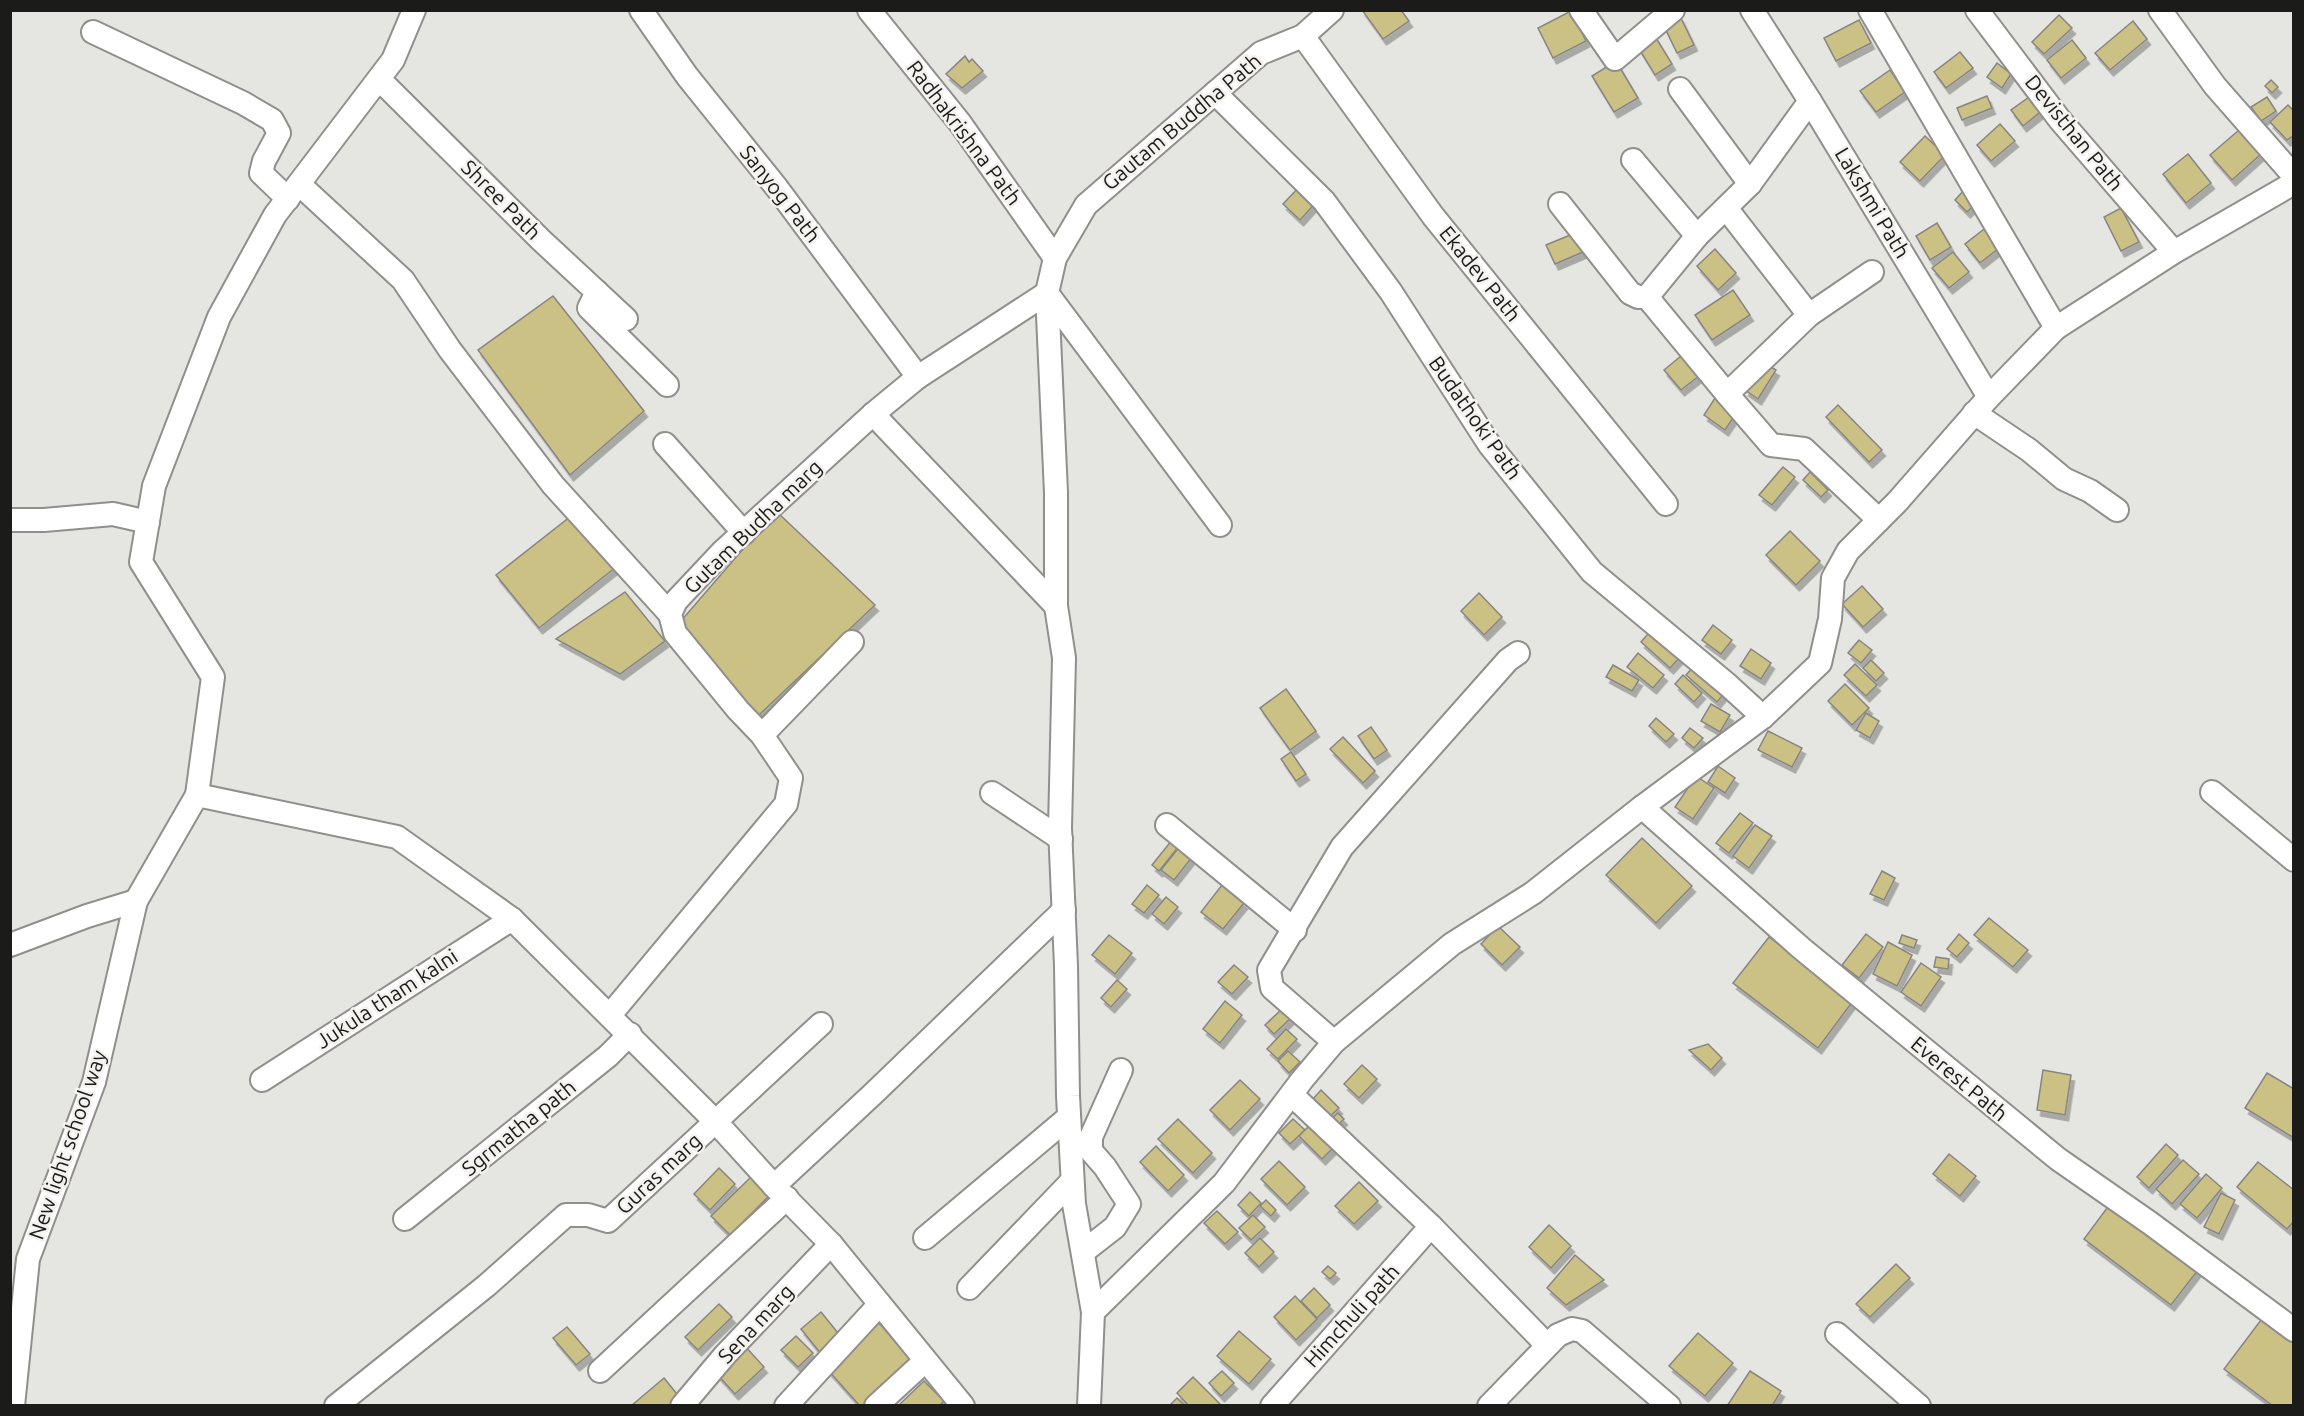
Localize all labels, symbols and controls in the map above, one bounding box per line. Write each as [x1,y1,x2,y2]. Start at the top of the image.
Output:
street label: Gautam Buddha Path [1097,48,1266,195]
street label: Radhakrishna Path [903,55,1027,209]
street label: Devisthan Path [2021,70,2129,195]
street label: Sanyog Path [736,140,826,247]
street label: Lakshmi Path [1830,143,1915,262]
street label: Shree Path [457,155,546,244]
street label: Ekadev Path [1435,221,1526,326]
street label: Budathoki Path [1424,351,1527,484]
street label: Gutam Budha marg [679,454,826,598]
street label: Jukula tham kalni [311,943,462,1053]
street label: Everest Path [1907,1031,2013,1125]
street label: New light school way [23,1047,111,1242]
street label: Sgrmatha path [457,1074,580,1180]
street label: Guras marg [611,1128,706,1219]
street label: Himchuli path [1299,1259,1404,1372]
street label: Sena marg [713,1279,798,1368]

